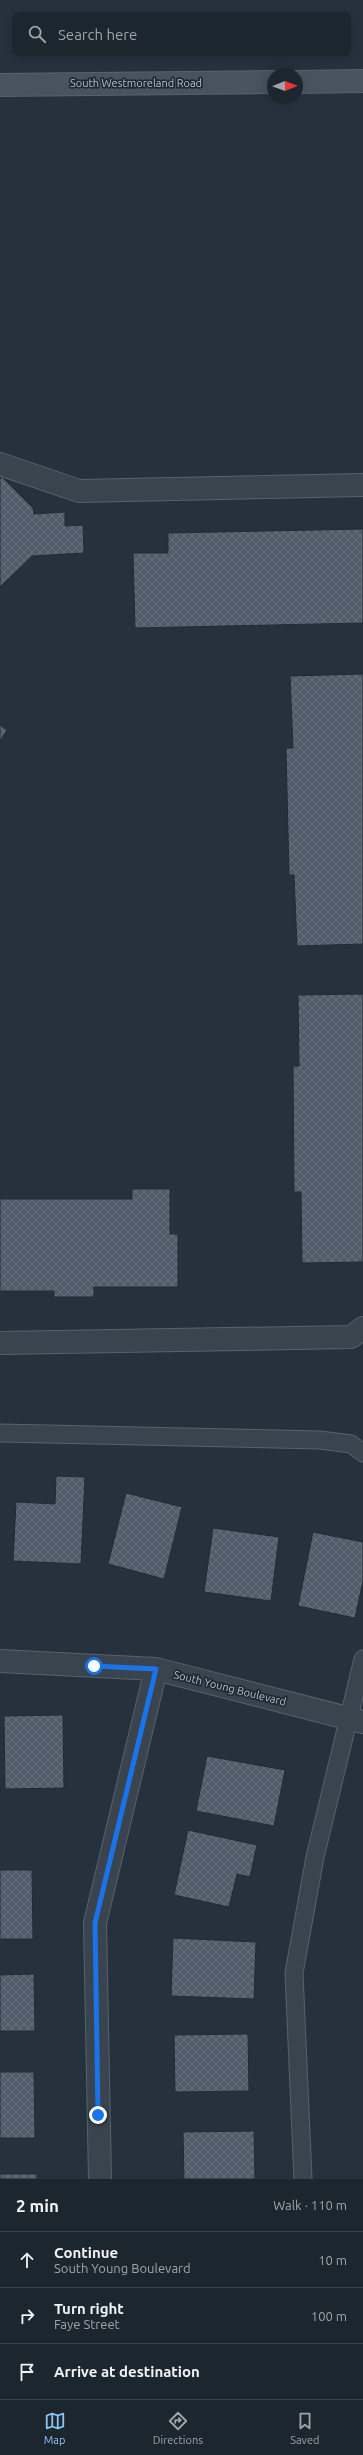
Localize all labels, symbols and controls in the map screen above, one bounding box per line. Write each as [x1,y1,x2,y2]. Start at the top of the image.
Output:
search box [12,12,351,56]
icon: search [26,23,48,45]
text: Search here [58,26,137,43]
north arrow [267,68,303,104]
street label: South Westmoreland Road [70,77,202,89]
route start [85,1657,103,1675]
street label: South Young Boulevard [172,1668,288,1708]
route end [89,2106,107,2124]
text: 2 min [16,2196,59,2215]
text: Walk · 110 m [273,2198,347,2212]
text: Continue [54,2244,118,2261]
icon: ahead [16,2249,38,2271]
text: 10 m [318,2253,347,2267]
text: South Young Boulevard [54,2261,191,2275]
text: Turn right [54,2300,124,2317]
icon: right [16,2305,38,2327]
text: 100 m [311,2309,347,2323]
text: Faye Street [54,2317,120,2331]
icon: arrive [16,2361,38,2383]
text: Arrive at destination [54,2363,200,2380]
tab: Map [44,2410,66,2446]
tab: Directions [153,2410,203,2446]
tab: Saved [290,2410,319,2446]

